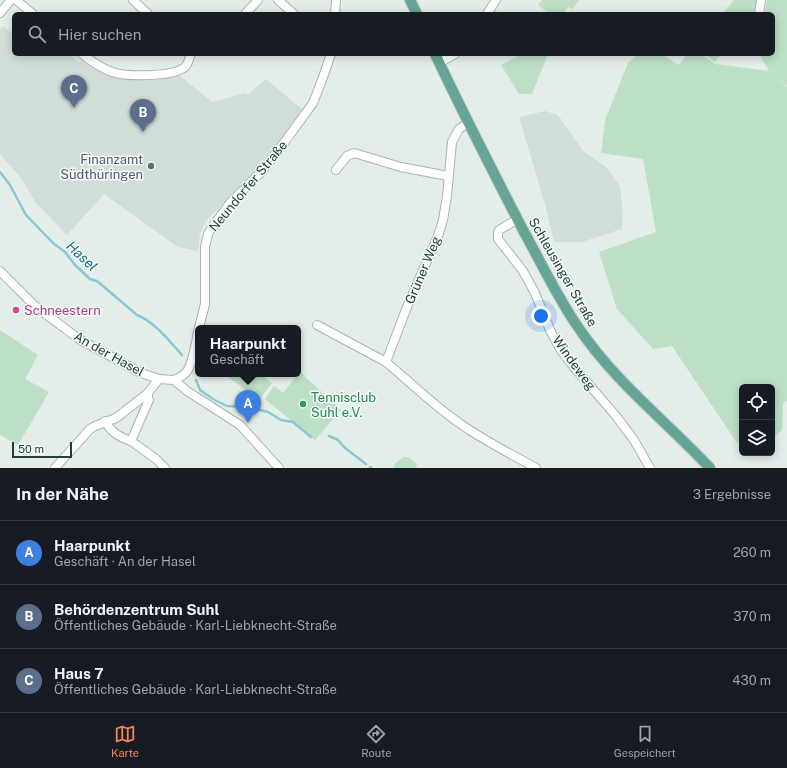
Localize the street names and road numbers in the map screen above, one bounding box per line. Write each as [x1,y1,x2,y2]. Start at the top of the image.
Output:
street label: Neundorfer Straße [206,138,290,234]
street label: Schleusinger Straße [526,215,600,329]
street label: Grüner Weg [402,234,444,306]
street label: An der Hasel [71,329,147,379]
street label: Windeweg [549,333,599,393]

